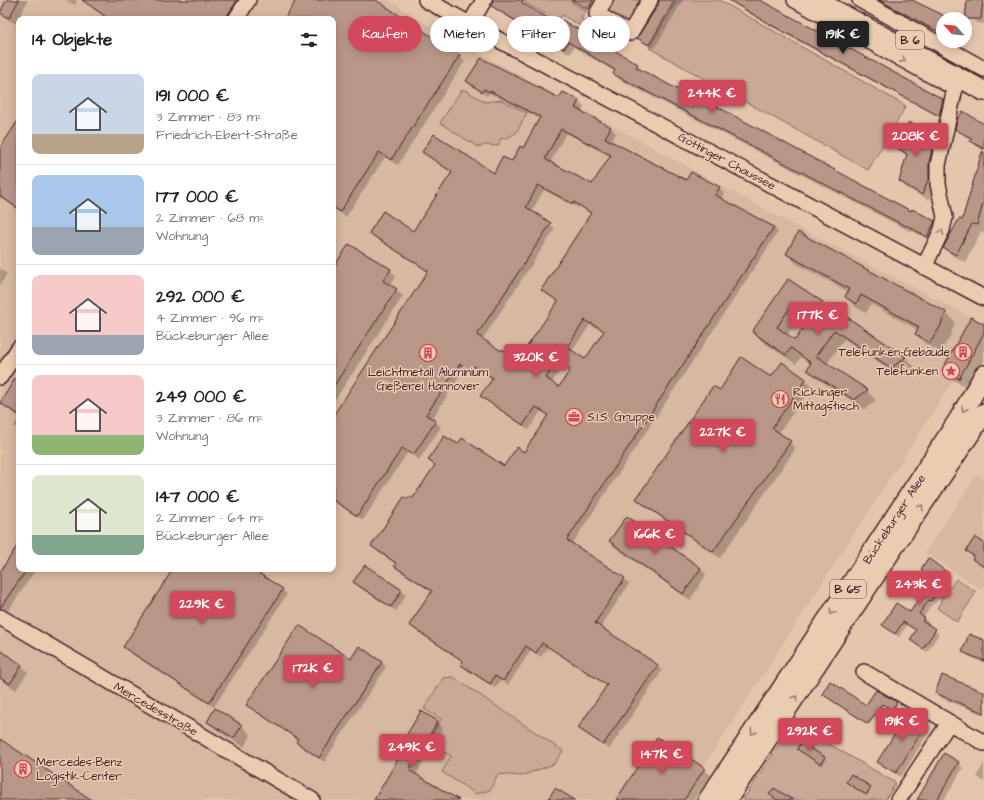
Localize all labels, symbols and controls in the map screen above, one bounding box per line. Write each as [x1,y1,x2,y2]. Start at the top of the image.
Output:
north arrow [936,12,972,48]
map controls [936,12,972,48]
chip: Kaufen [348,16,422,52]
chip: Mieten [430,16,499,52]
chip: Filter [507,16,570,52]
chip: Neu [578,16,630,52]
pin: 191K € [810,21,876,55]
text: 191K € [826,25,860,43]
text: 14 Objekte [32,28,112,52]
icon: filters [298,29,320,51]
road number: B 6 [896,31,924,49]
one-way arrow [899,55,906,62]
pin: 244K € [679,80,745,114]
text: 191 000 € [156,84,229,108]
text: 244K € [688,84,736,102]
icon: home [64,90,112,138]
text: 3 Zimmer · 83 m² [156,108,262,126]
pin: 208K € [883,123,949,157]
text: Friedrich-Ebert-Straße [156,126,298,144]
text: 208K € [892,127,940,145]
street label: Göttinger Chaussee [674,129,779,196]
text: 177 000 € [156,185,238,209]
icon: home [64,191,112,239]
text: 2 Zimmer · 68 m² [156,209,264,227]
text: Wohnung [156,227,208,245]
one-way arrow [936,228,944,235]
text: 292 000 € [156,285,244,309]
icon: home [64,291,112,339]
pin: 177K € [785,302,851,336]
text: 177K € [797,306,839,324]
text: 4 Zimmer · 96 m² [156,309,265,327]
text: Bückeburger Allee [156,327,269,345]
building icon: Telefunken-Gebäude [953,342,973,362]
building icon: Leichtmetall Aluminium Gießerei Hannover [418,343,438,363]
pin: 320K € [503,344,569,378]
place label: Telefunken-Gebäude [838,344,951,361]
text: 320K € [513,348,559,366]
place icon: Telefunken [941,361,961,381]
place label: Telefunken [877,363,938,380]
place label: Leichtmetall Aluminium Gießerei Hannover [368,364,489,395]
place label: Ricklinger Mittagstisch [793,384,859,416]
text: 249 000 € [156,385,246,409]
restaurant icon: Ricklinger Mittagstisch [770,389,790,409]
icon: home [64,391,112,439]
one-way arrow [962,405,969,412]
office icon: S.I.S. Gruppe [564,407,584,427]
text: 3 Zimmer · 86 m² [156,409,263,427]
place label: S.I.S. Gruppe [587,409,655,426]
pin: 227K € [690,419,756,453]
text: 227K € [700,423,746,441]
text: Wohnung [156,427,208,445]
street label: Bückeburger Allee [859,471,931,568]
text: 147 000 € [156,485,240,509]
icon: home [64,491,112,539]
one-way arrow [916,504,923,511]
text: 2 Zimmer · 64 m² [156,509,265,527]
pin: 166K € [622,521,688,555]
text: 166K € [634,525,676,543]
text: Bückeburger Allee [156,527,269,545]
pin: 243K € [886,571,952,605]
text: 243K € [896,575,942,593]
road number: B 65 [830,580,866,598]
pin: 229K € [169,591,235,625]
text: 229K € [179,595,225,613]
one-way arrow [829,608,837,615]
pin: 172K € [280,655,346,689]
text: 172K € [293,659,333,677]
street label: Mercedesstraße [111,678,201,741]
one-way arrow [790,695,797,702]
pin: 191K € [869,708,935,742]
text: 191K € [885,712,919,730]
pin: 292K € [777,718,843,752]
text: 292K € [787,722,833,740]
one-way arrow [750,728,758,735]
pin: 249K € [379,734,445,768]
text: 249K € [388,738,436,756]
pin: 147K € [629,741,695,775]
text: 147K € [641,745,683,763]
place label: Mercedes-Benz Logistik-Center [36,754,123,786]
building icon: Mercedes-Benz Logistik-Center [13,759,33,779]

